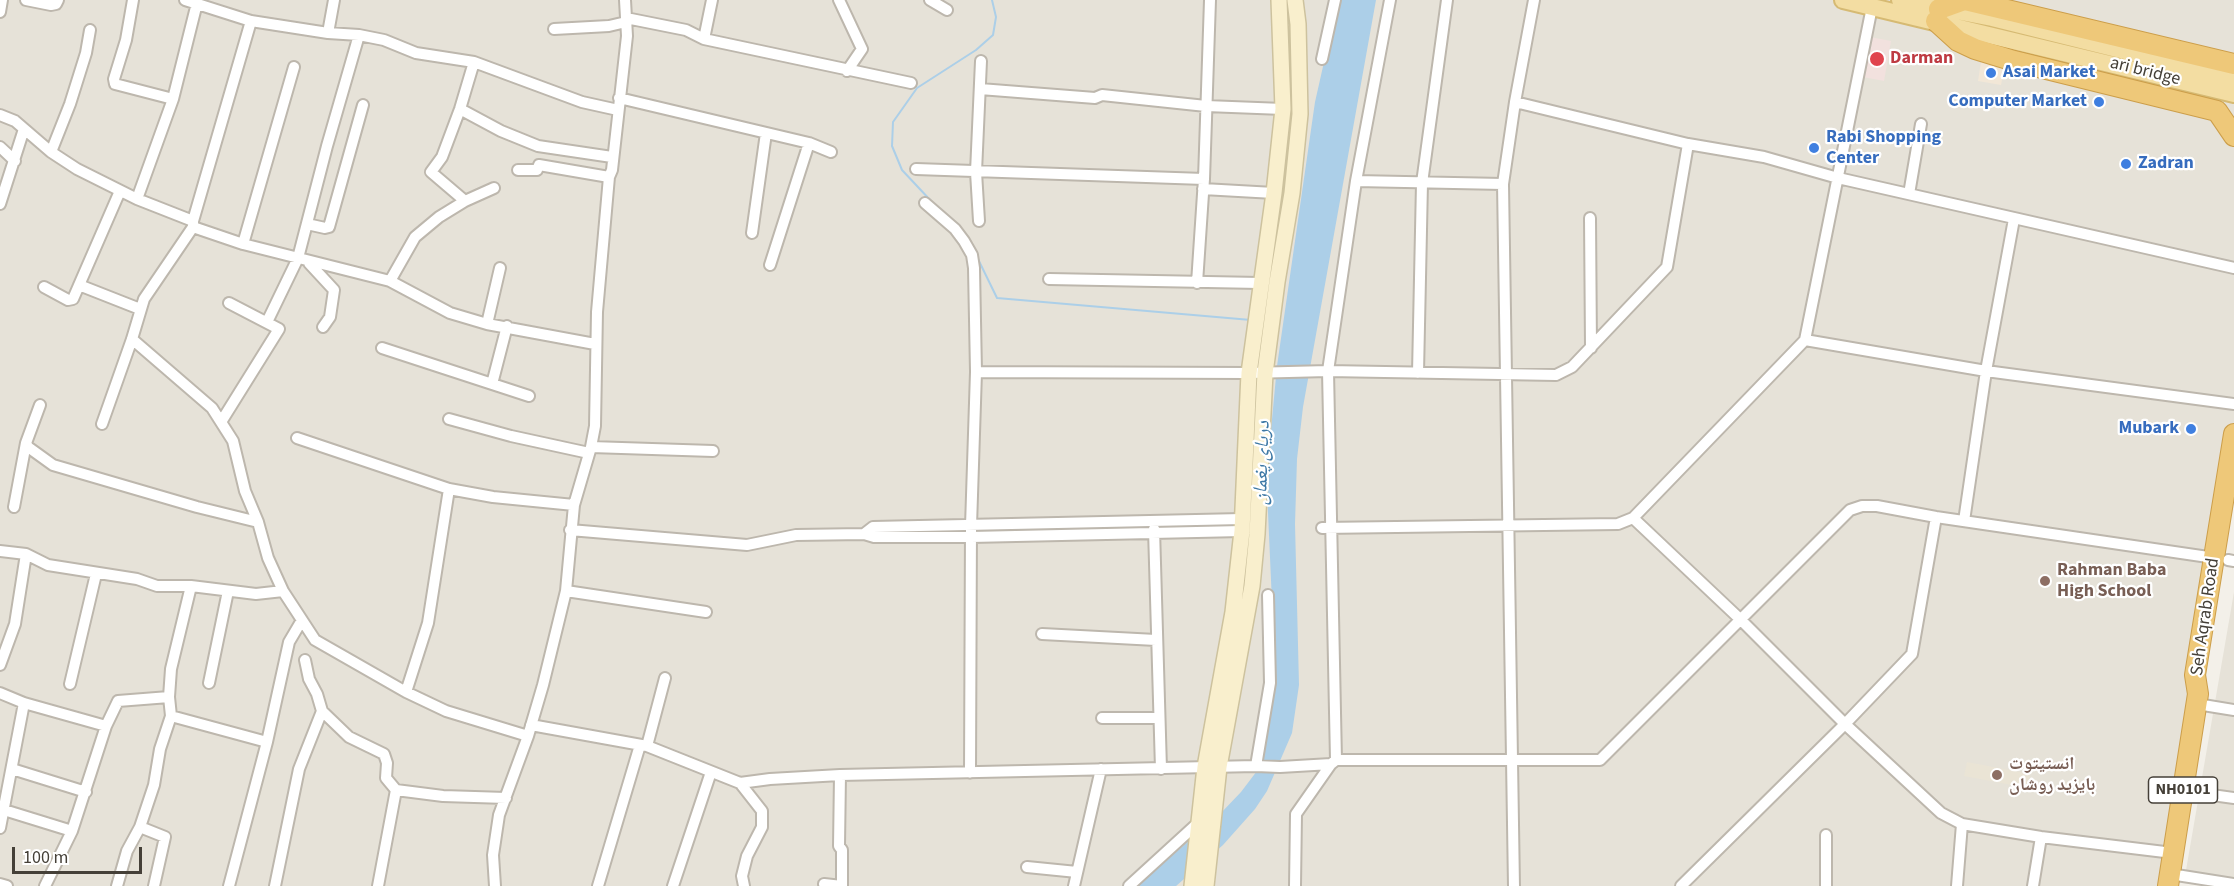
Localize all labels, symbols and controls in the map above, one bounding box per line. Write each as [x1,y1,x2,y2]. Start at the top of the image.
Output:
place label: Darman [1890,48,1953,70]
marker: Darman [1868,50,1886,68]
street label: ari bridge [2108,53,2182,91]
place label: Asai Market [2003,62,2095,84]
marker: Asai Market [1984,66,1998,80]
place label: Computer Market [1948,91,2087,113]
marker: Computer Market [2092,95,2106,109]
place label: Rabi Shopping Center [1826,127,1941,170]
marker: Rabi Shopping Center [1807,141,1821,155]
place label: Zadran [2138,153,2194,175]
marker: Zadran [2119,157,2133,171]
place label: Mubark [2118,418,2179,440]
water label: دریای پغمان [1250,420,1276,506]
marker: Mubark [2184,422,2198,436]
street label: Seh Aqrab Road [2187,557,2225,677]
place label: Rahman Baba High School [2057,560,2166,602]
marker: Rahman Baba High School [2038,574,2052,588]
place label: انستیتوت بایزید روشان [2009,754,2095,796]
marker: انستیتوت بایزید روشان [1990,768,2004,782]
road number: NH0101 [2148,777,2218,803]
scale bar [15,835,146,873]
text: 100 m [23,845,68,870]

